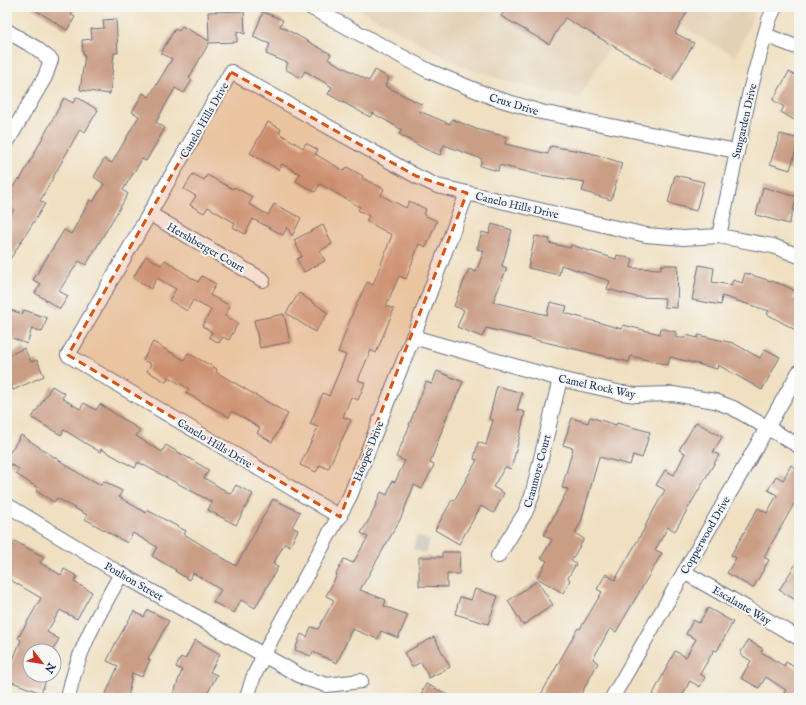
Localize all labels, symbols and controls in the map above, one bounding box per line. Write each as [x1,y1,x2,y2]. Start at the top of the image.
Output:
street label: Canelo Hills Drive [178,80,232,161]
street label: Sungarden Drive [730,82,760,160]
street label: Crux Drive [487,91,540,119]
street label: Canelo Hills Drive [474,190,560,222]
street label: Hershberger Court [164,220,247,276]
street label: Camel Rock Way [557,372,637,402]
street label: Canelo Hills Drive [174,416,255,472]
street label: Hoopes Drive [350,419,387,484]
street label: Cranmore Court [521,433,555,510]
street label: Copperwood Drive [678,494,734,577]
street label: Poulson Street [101,559,166,605]
street label: Escalante Way [710,583,774,629]
north arrow [22,643,62,683]
text: N [41,659,59,676]

